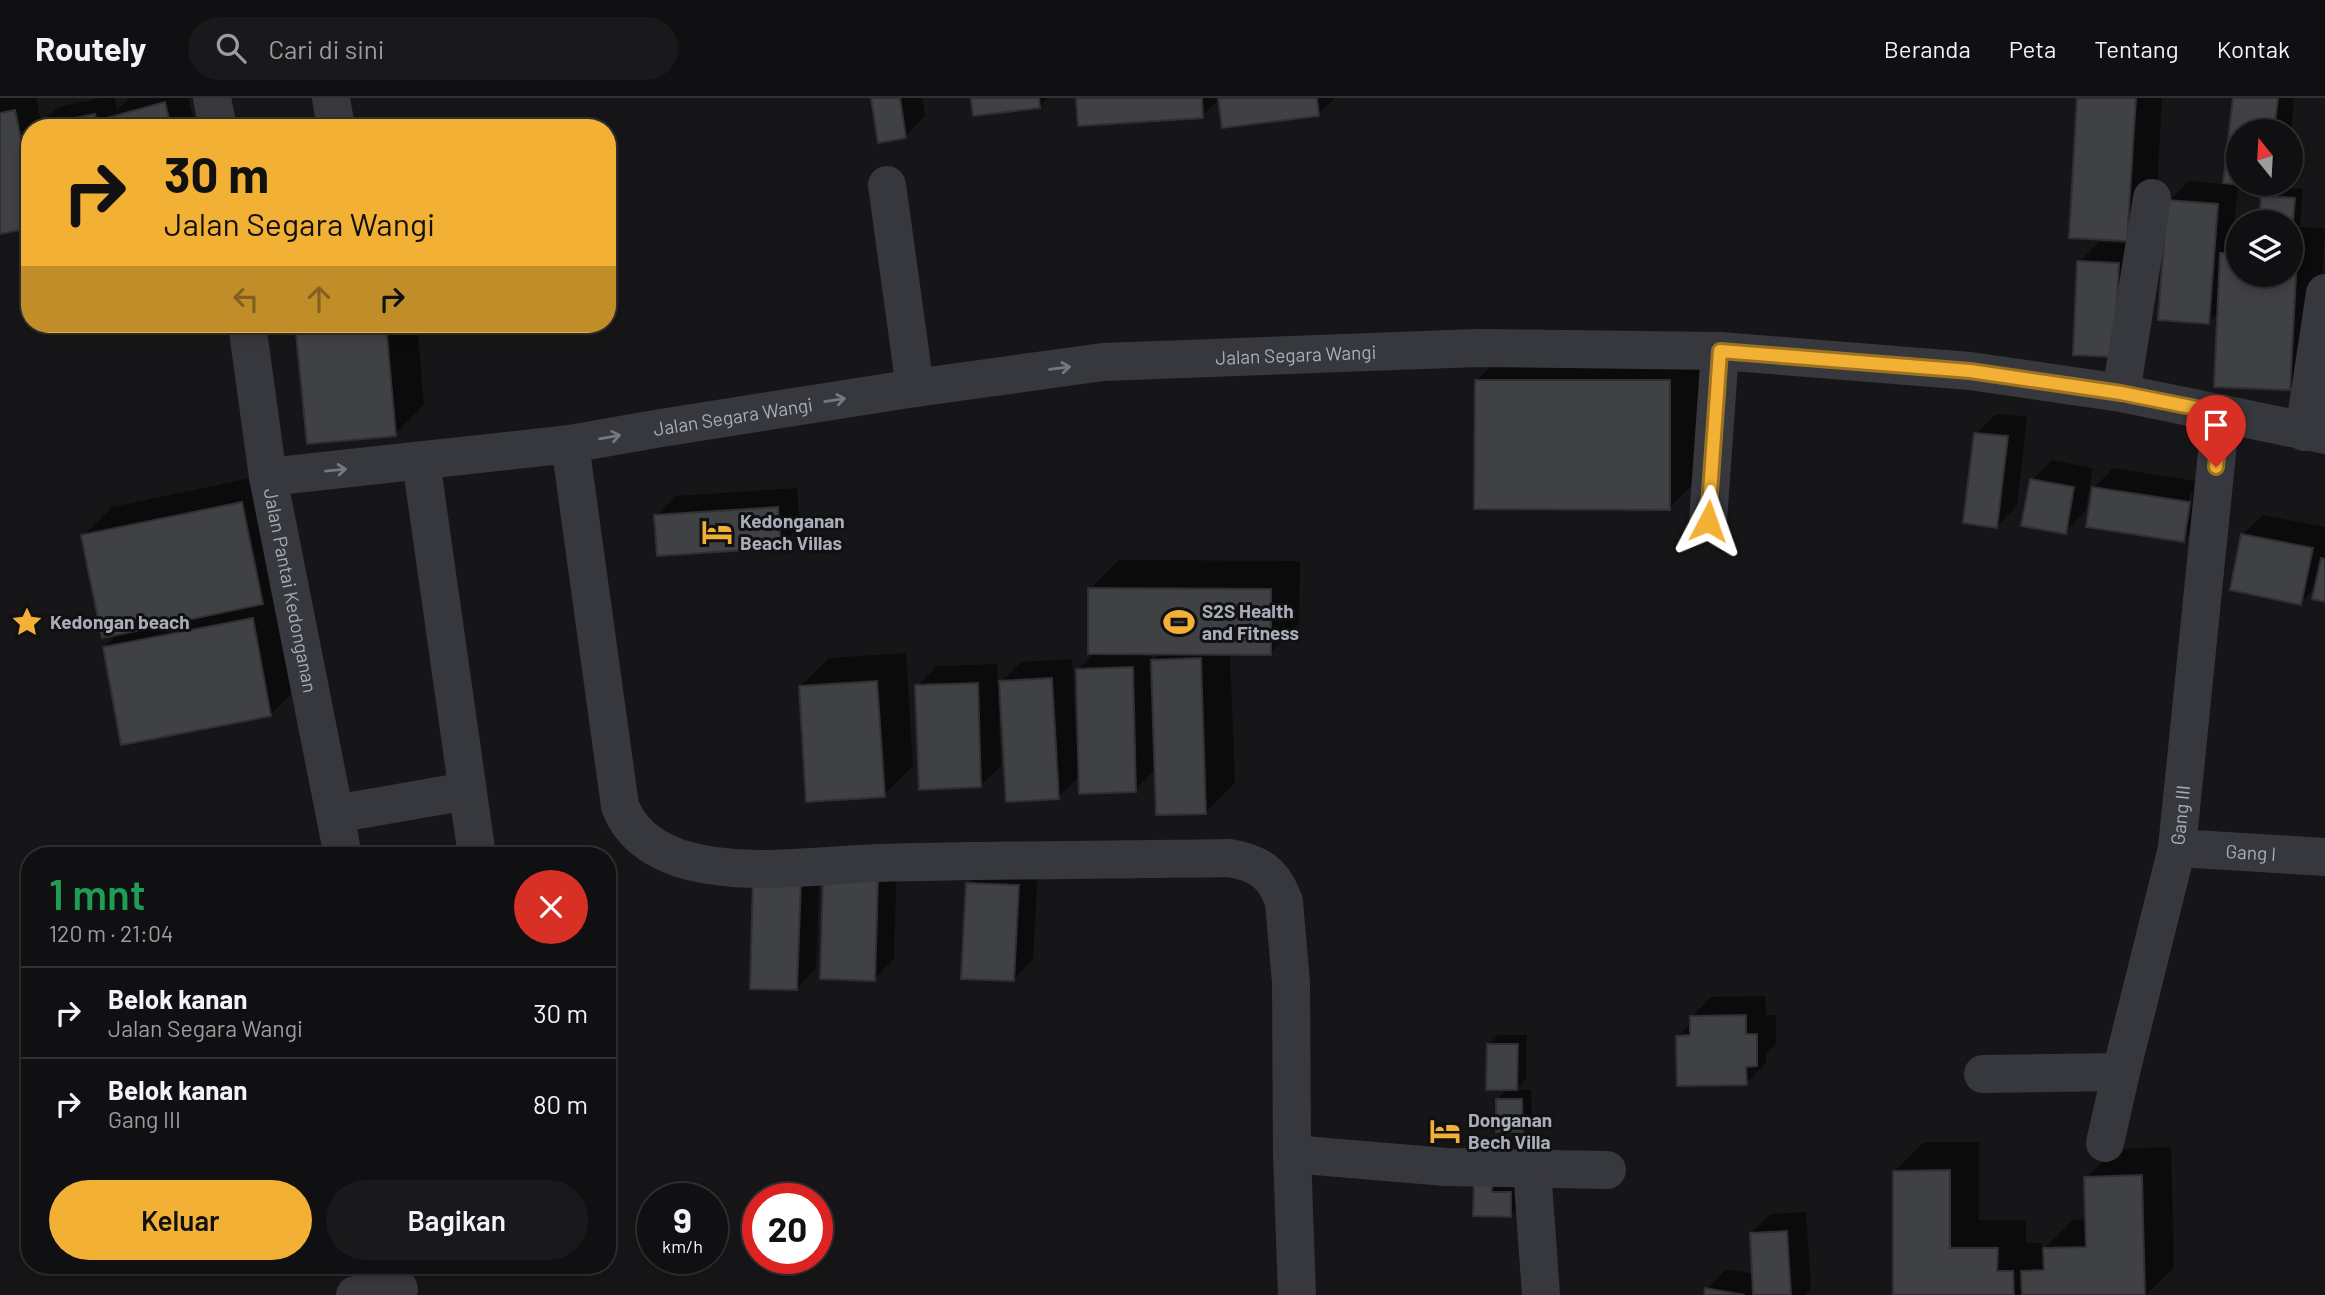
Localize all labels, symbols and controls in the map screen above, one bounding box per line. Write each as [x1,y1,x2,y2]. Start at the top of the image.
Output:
search box [188,17,678,80]
text: Routely [35,28,146,68]
icon: search [212,29,250,67]
text: Cari di sini [268,33,384,64]
text: Beranda [1884,34,1971,63]
text: Peta [2009,34,2056,63]
text: Tentang [2094,34,2179,63]
text: Kontak [2217,34,2290,63]
north arrow [2226,119,2303,196]
map controls [2226,119,2303,287]
text: 30 m [164,144,269,203]
icon: right [49,147,140,238]
text: Jalan Segara Wangi [164,204,435,242]
button: layers [2226,210,2303,287]
icon: left [227,280,265,318]
icon: ahead [300,280,338,318]
icon: right [373,280,411,318]
street label: Jalan Segara Wangi [1215,340,1377,369]
one-way arrow [1048,362,1071,375]
street label: Jalan Segara Wangi [651,392,814,440]
one-way arrow [823,393,846,406]
pin [2186,395,2246,467]
icon: arrive [2197,406,2235,444]
one-way arrow [598,430,621,443]
one-way arrow [324,463,347,476]
position arrow [1671,484,1745,558]
street label: Jalan Pantai Kedonganan [259,486,322,694]
place label: Kedonganan Beach Villas [740,509,845,554]
hotel icon: Kedonganan Beach Villas [700,515,734,549]
place label: S2S Health and Fitness [1202,599,1299,644]
place icon: Kedongan beach [10,605,44,639]
sports icon: S2S Health and Fitness [1162,605,1196,639]
place label: Kedongan beach [50,610,190,633]
street label: Gang III [2165,784,2194,846]
street label: Gang I [2225,839,2277,865]
text: 1 mnt [49,868,146,918]
button: close [514,870,588,944]
text: 120 m · 21:04 [49,919,174,947]
text: Belok kanan [108,983,247,1014]
icon: right [49,994,87,1032]
text: 30 m [533,997,588,1028]
text: Jalan Segara Wangi [108,1014,303,1042]
text: Belok kanan [108,1074,247,1105]
icon: right [49,1085,87,1123]
text: 80 m [533,1088,588,1119]
text: Gang III [108,1105,181,1133]
place label: Donganan Bech Villa [1468,1108,1552,1153]
hotel icon: Donganan Bech Villa [1428,1114,1462,1148]
button: Keluar [49,1180,312,1260]
button: Bagikan [326,1180,588,1260]
speed limit sign: 20 [742,1183,833,1274]
text: 9 [673,1198,692,1240]
text: km/h [662,1235,703,1257]

